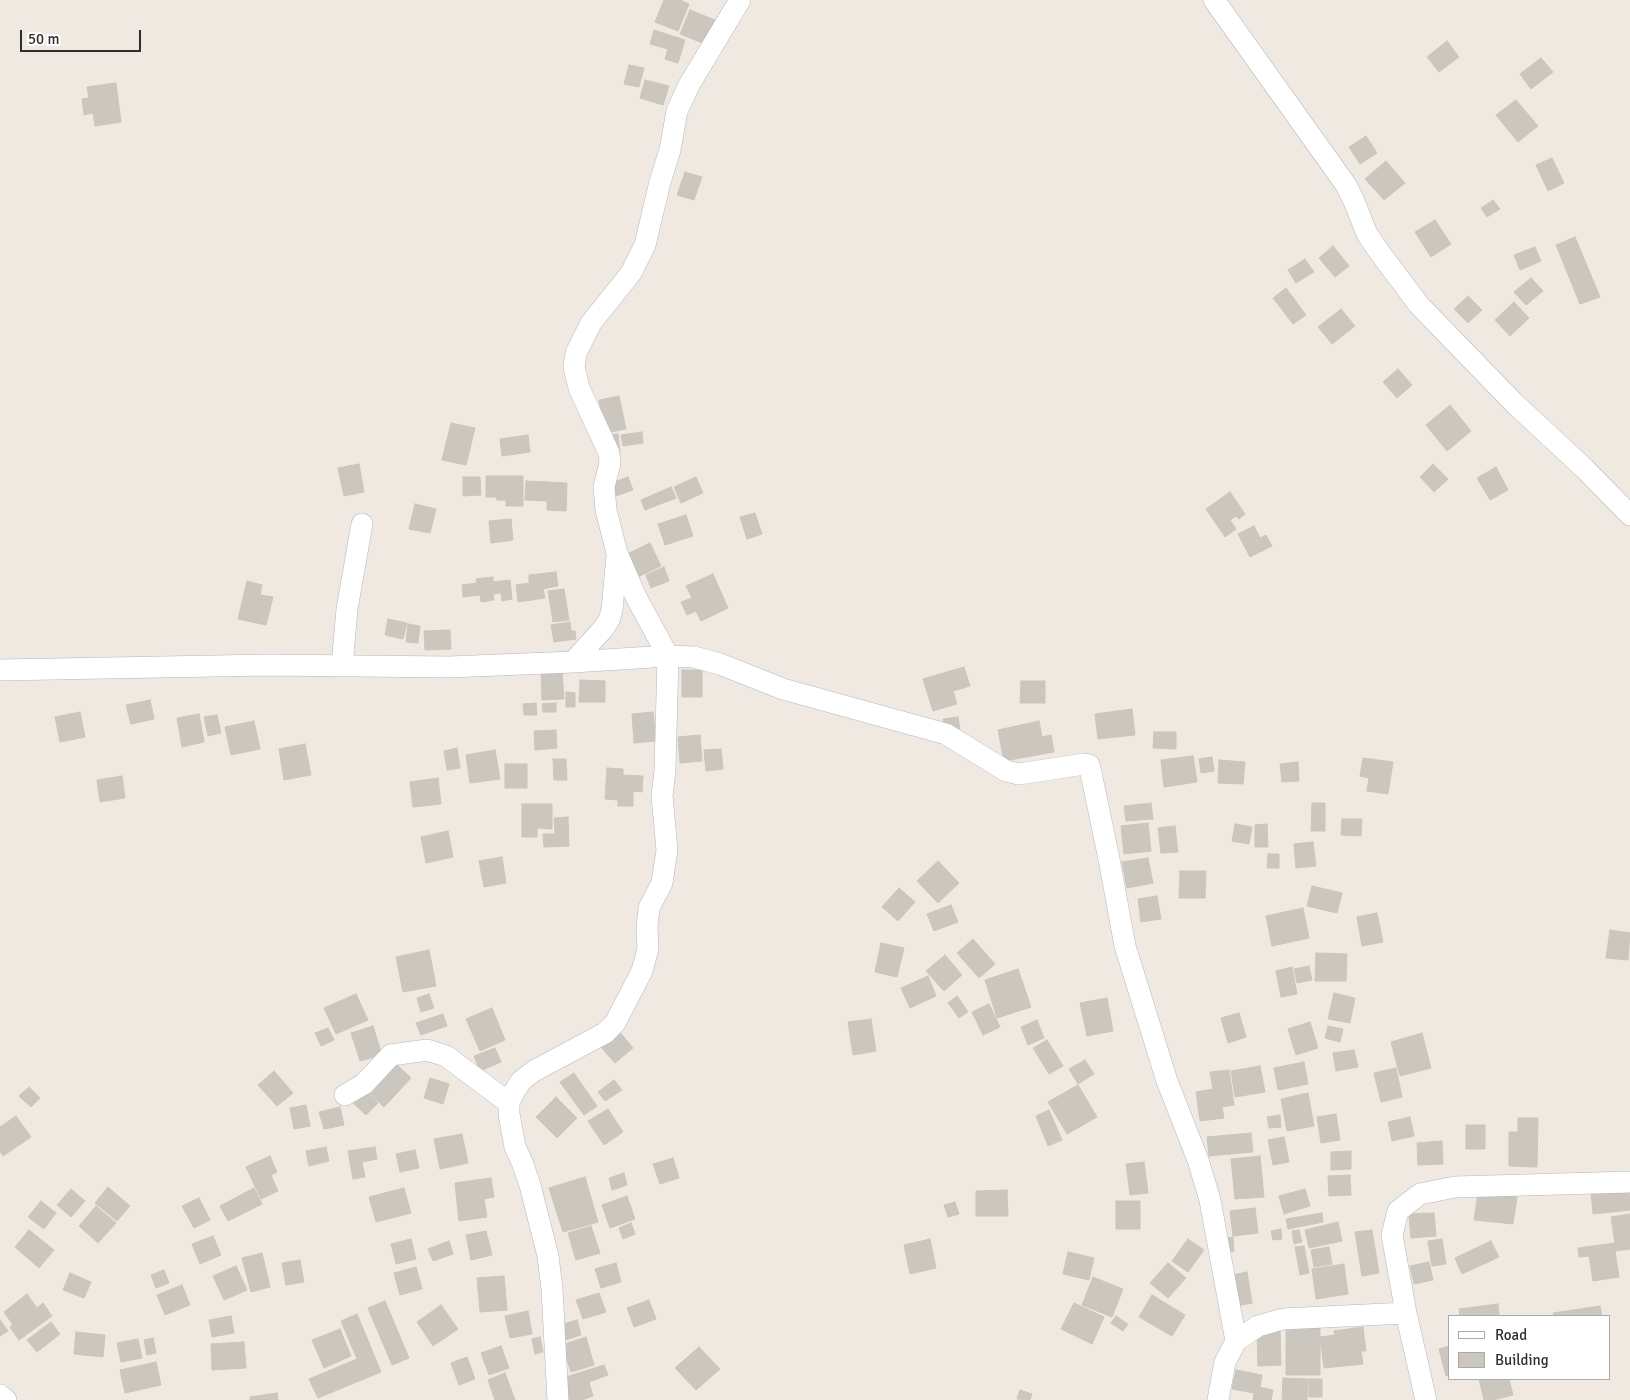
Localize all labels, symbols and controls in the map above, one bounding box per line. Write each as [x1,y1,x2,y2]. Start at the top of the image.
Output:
scale bar [22,20,144,52]
text: 50 m [28,30,59,48]
legend [1448,1315,1610,1380]
text: Road [1495,1326,1527,1344]
text: Building [1495,1351,1549,1369]

